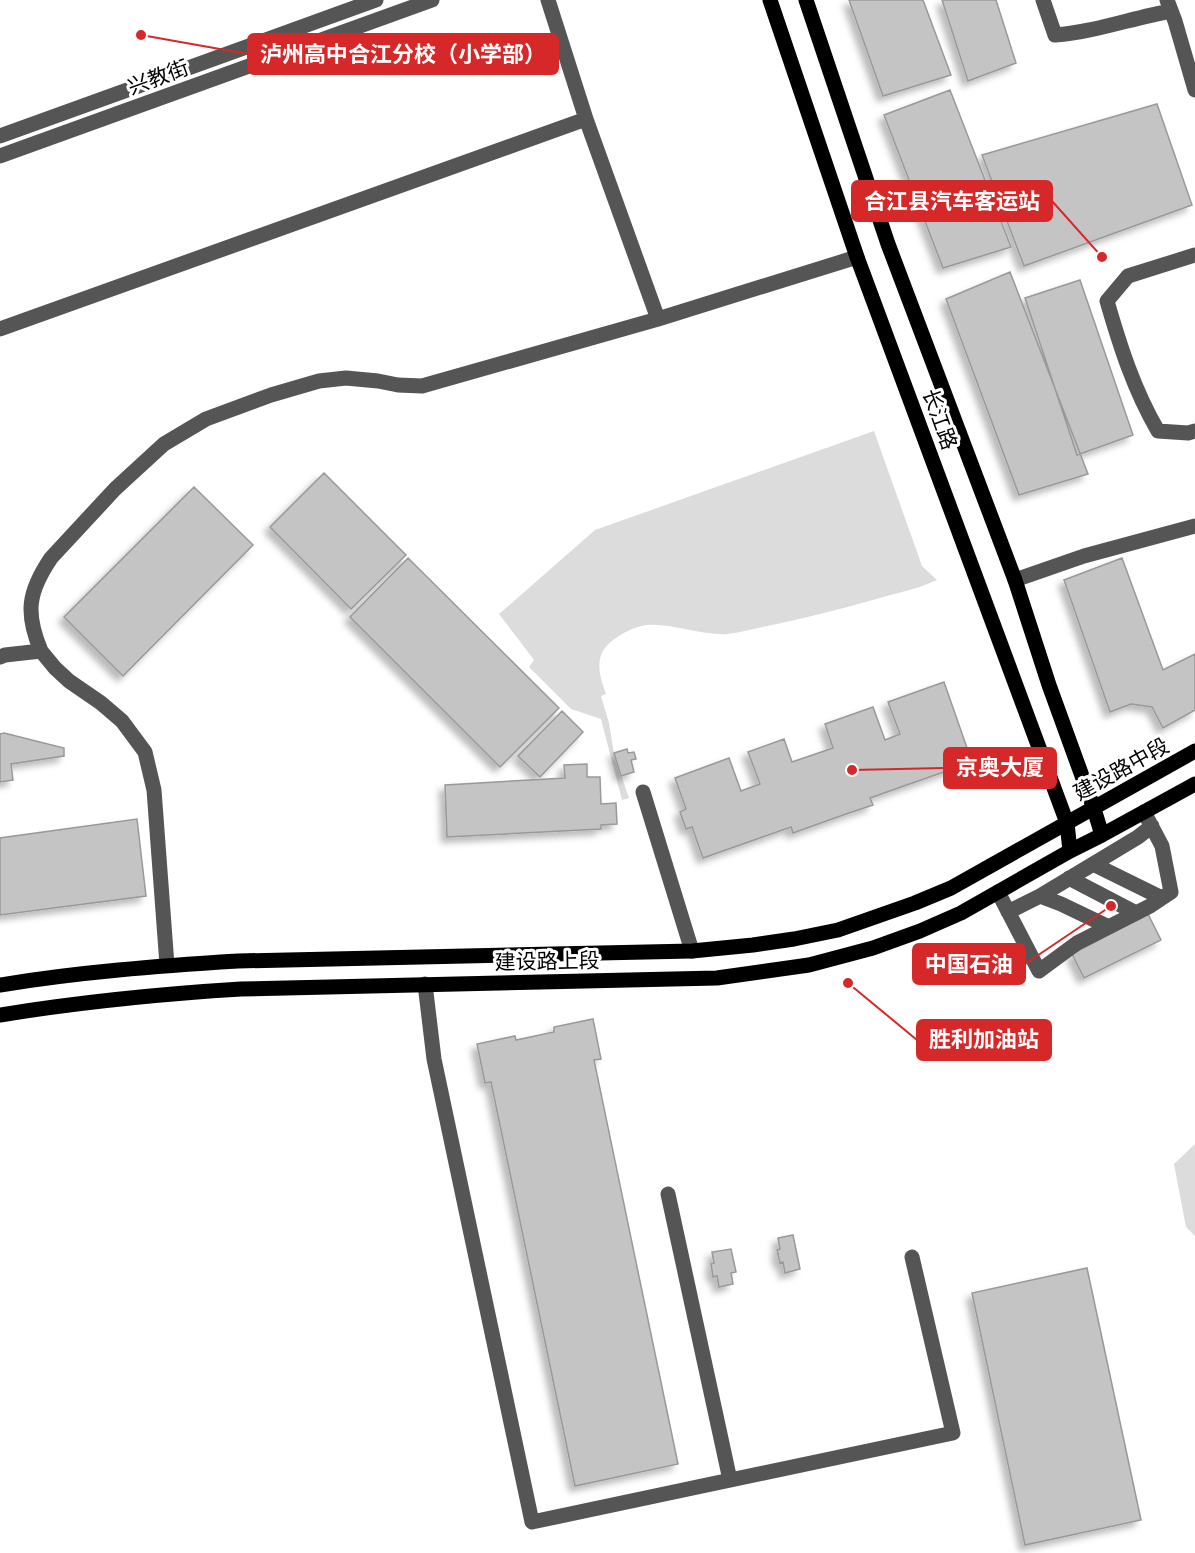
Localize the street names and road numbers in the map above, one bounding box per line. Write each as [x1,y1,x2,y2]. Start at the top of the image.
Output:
street label: 兴教街 [124,54,192,100]
street label: 长江路 [917,385,963,453]
street label: 建设路中段 [1069,733,1173,805]
street label: 建设路上段 [494,948,600,974]

